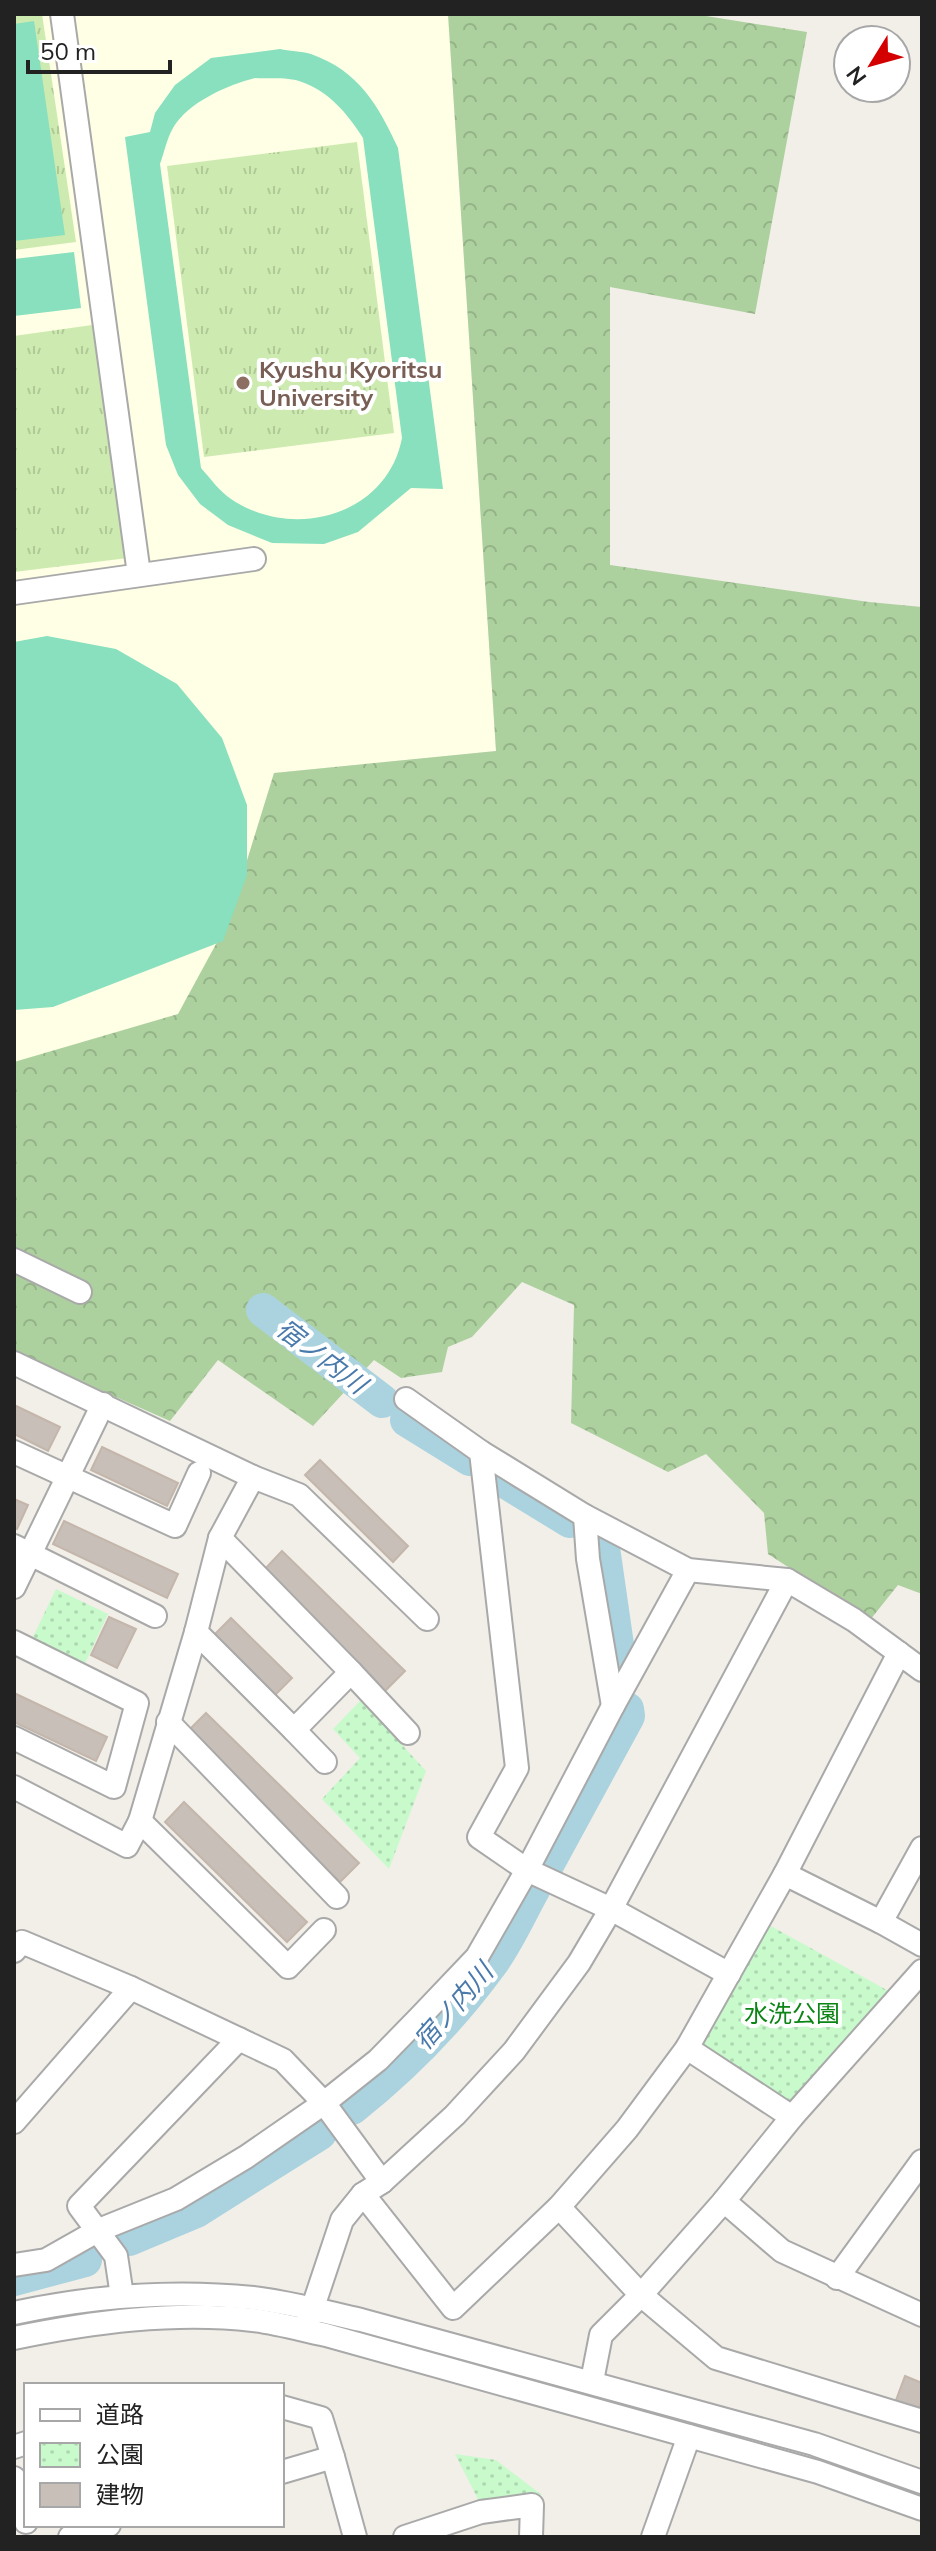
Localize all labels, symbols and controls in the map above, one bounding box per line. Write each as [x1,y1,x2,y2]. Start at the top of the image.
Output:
scale bar [28,24,170,74]
north arrow [832,24,912,104]
text: 50 m [40,36,96,66]
text: N [840,61,872,91]
place label: Kyushu Kyoritsu University [259,354,442,412]
marker: Kyushu Kyoritsu University [234,374,252,392]
water label: 宿ノ内川 [271,1312,376,1402]
water label: 宿ノ内川 [406,1954,502,2056]
park label: 水洗公園 [744,1998,840,2028]
legend [24,2383,284,2527]
text: 道路 [96,2399,144,2429]
text: 公園 [96,2439,144,2469]
text: 建物 [96,2479,144,2509]

